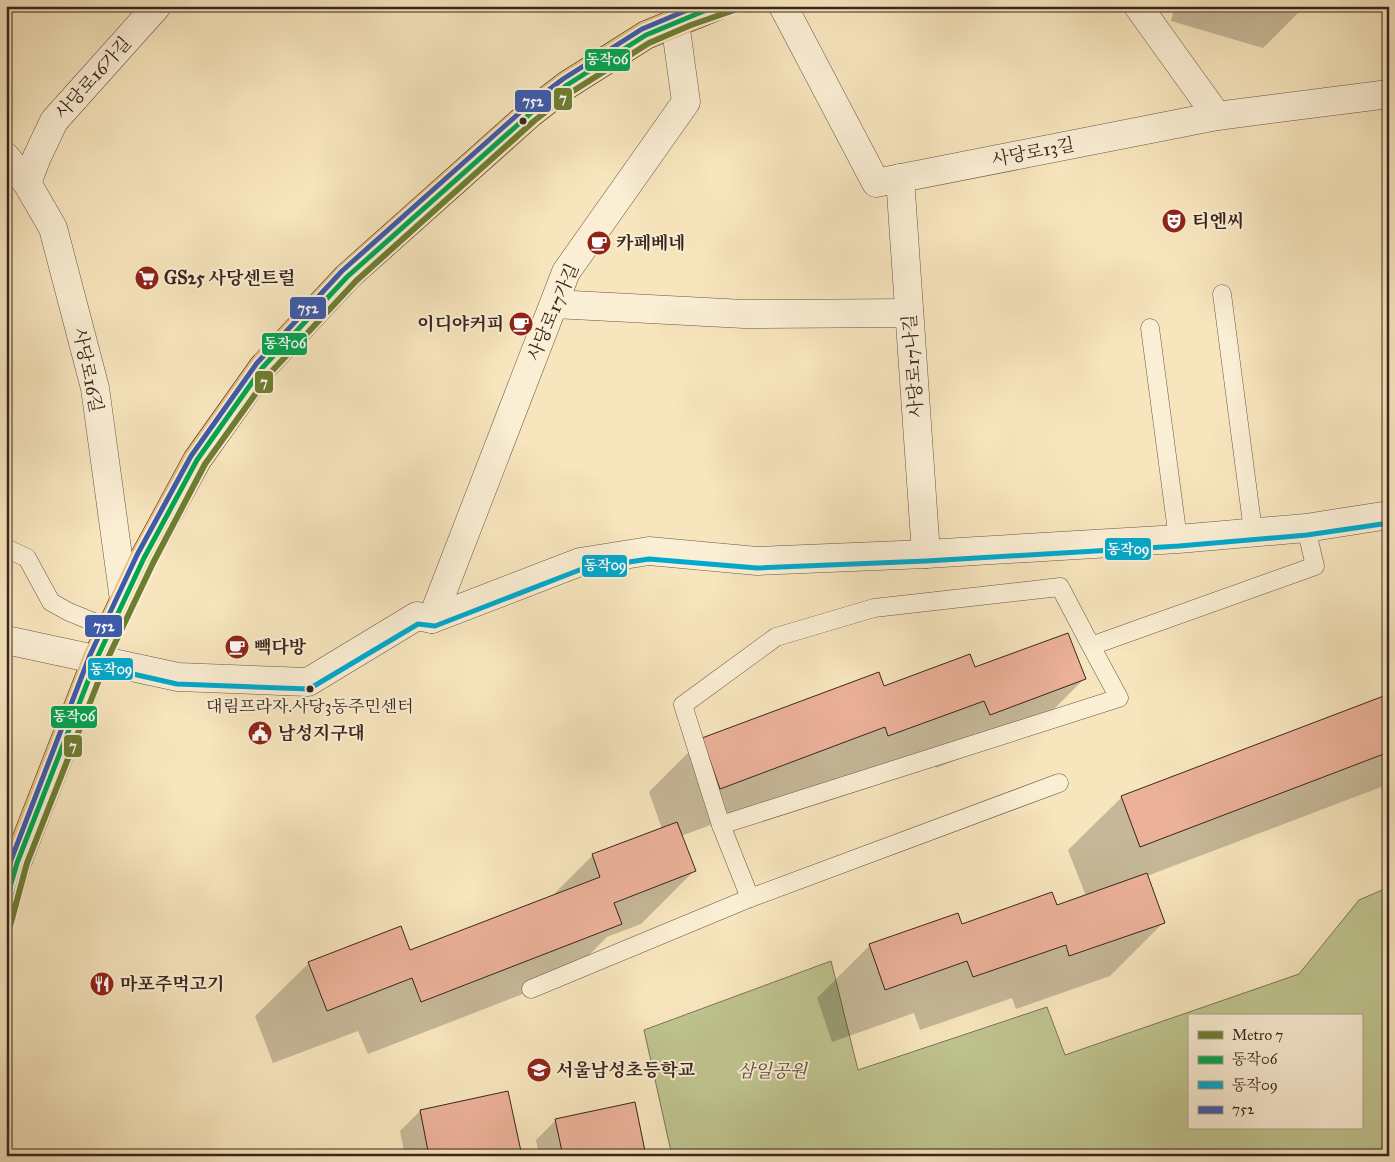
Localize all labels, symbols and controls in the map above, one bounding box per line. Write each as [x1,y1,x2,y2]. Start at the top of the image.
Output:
street label: 사당로16가길 [50,32,136,124]
line badge: 동작06 [584,48,631,72]
text: 동작06 [586,51,629,68]
line badge: 7 [553,87,573,111]
line badge: 752 [514,89,552,113]
text: 7 [559,90,567,107]
text: 752 [523,93,545,110]
unlabelled marker [518,116,528,126]
street label: 사당로13길 [990,133,1076,171]
theatre icon: 티엔씨 [1161,208,1187,234]
place label: 티엔씨 [1192,210,1244,232]
cafe icon: 카페베네 [586,230,612,256]
place label: 카페베네 [616,232,686,254]
street label: 사당로17가길 [523,260,583,364]
supermarket icon: GS25 사당센트럴 [134,265,160,291]
place label: GS25 사당센트럴 [164,267,295,289]
line badge: 752 [289,296,327,320]
text: 752 [298,300,320,317]
cafe icon: 이디야커피 [508,311,534,337]
place label: 이디야커피 [417,313,504,335]
street label: 사당로17나길 [898,314,928,418]
street label: 사당로16길 [68,326,108,414]
line badge: 동작06 [261,332,308,356]
text: 동작06 [264,335,307,352]
line badge: 7 [254,370,274,394]
text: 7 [260,374,268,391]
line badge: 동작09 [1104,537,1152,561]
text: 동작09 [1107,541,1149,559]
line badge: 동작09 [581,554,628,578]
text: 동작09 [584,557,626,575]
line badge: 752 [84,614,123,638]
text: 752 [94,618,116,635]
cafe icon: 빽다방 [224,634,250,660]
place label: 빽다방 [254,636,307,658]
line badge: 동작09 [87,657,134,681]
text: 동작09 [90,661,132,679]
marker: 대림프라자.사당3동주민센터 [305,684,315,694]
place label: 대림프라자.사당3동주민센터 [206,696,414,717]
line badge: 동작06 [50,705,98,729]
text: 동작06 [53,708,96,725]
public building icon: 남성지구대 [247,720,273,746]
place label: 남성지구대 [278,722,365,744]
line badge: 7 [63,734,83,758]
text: 7 [69,738,77,755]
restaurant icon: 마포주먹고기 [89,971,115,997]
place label: 마포주먹고기 [120,973,224,995]
legend [1188,1014,1362,1130]
text: Metro 7 [1232,1026,1283,1044]
text: 동작06 [1232,1050,1279,1068]
school or university icon: 서울남성초등학교 [526,1057,552,1083]
place label: 서울남성초등학교 [556,1059,696,1081]
park label: 삼일공원 [737,1060,808,1082]
text: 동작09 [1232,1076,1278,1094]
text: 752 [1232,1100,1255,1118]

